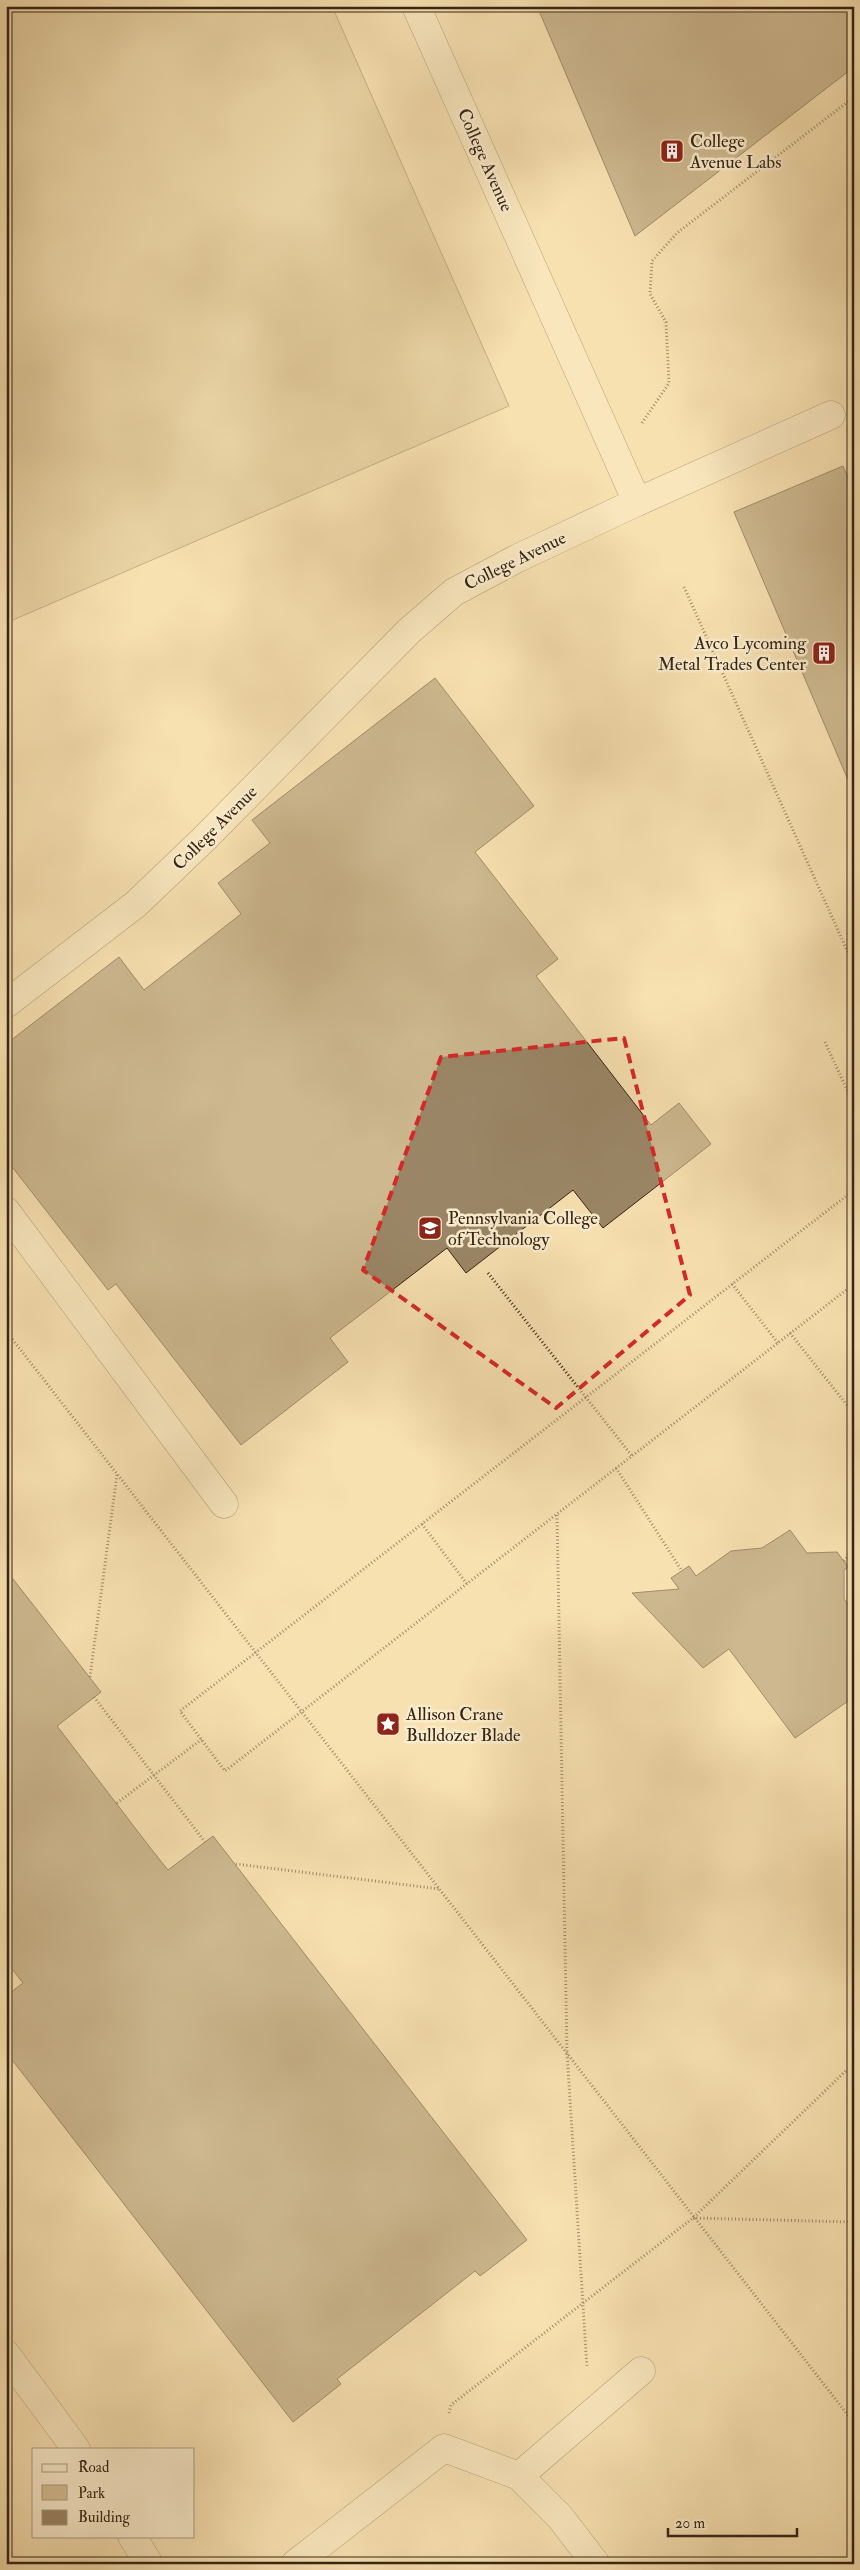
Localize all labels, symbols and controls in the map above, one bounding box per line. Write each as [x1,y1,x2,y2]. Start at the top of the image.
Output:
street label: College Avenue [452,105,518,216]
place label: College Avenue Labs [689,130,781,174]
building icon: College Avenue Labs [659,138,685,164]
street label: College Avenue [460,526,570,596]
place label: Avco Lycoming Metal Trades Center [658,632,807,676]
building icon: Avco Lycoming Metal Trades Center [811,640,837,666]
street label: College Avenue [168,780,263,875]
place label: Pennsylvania College of Technology [448,1207,598,1251]
school or university icon: Pennsylvania College of Technology [417,1215,443,1241]
place label: Allison Crane Bulldozer Blade [405,1703,521,1747]
place icon: Allison Crane Bulldozer Blade [375,1711,401,1737]
legend [32,2448,195,2538]
text: Road [78,2458,110,2477]
text: Park [78,2484,105,2503]
scale bar [668,2505,796,2537]
text: Building [78,2508,130,2527]
text: 20 m [675,2514,705,2533]

